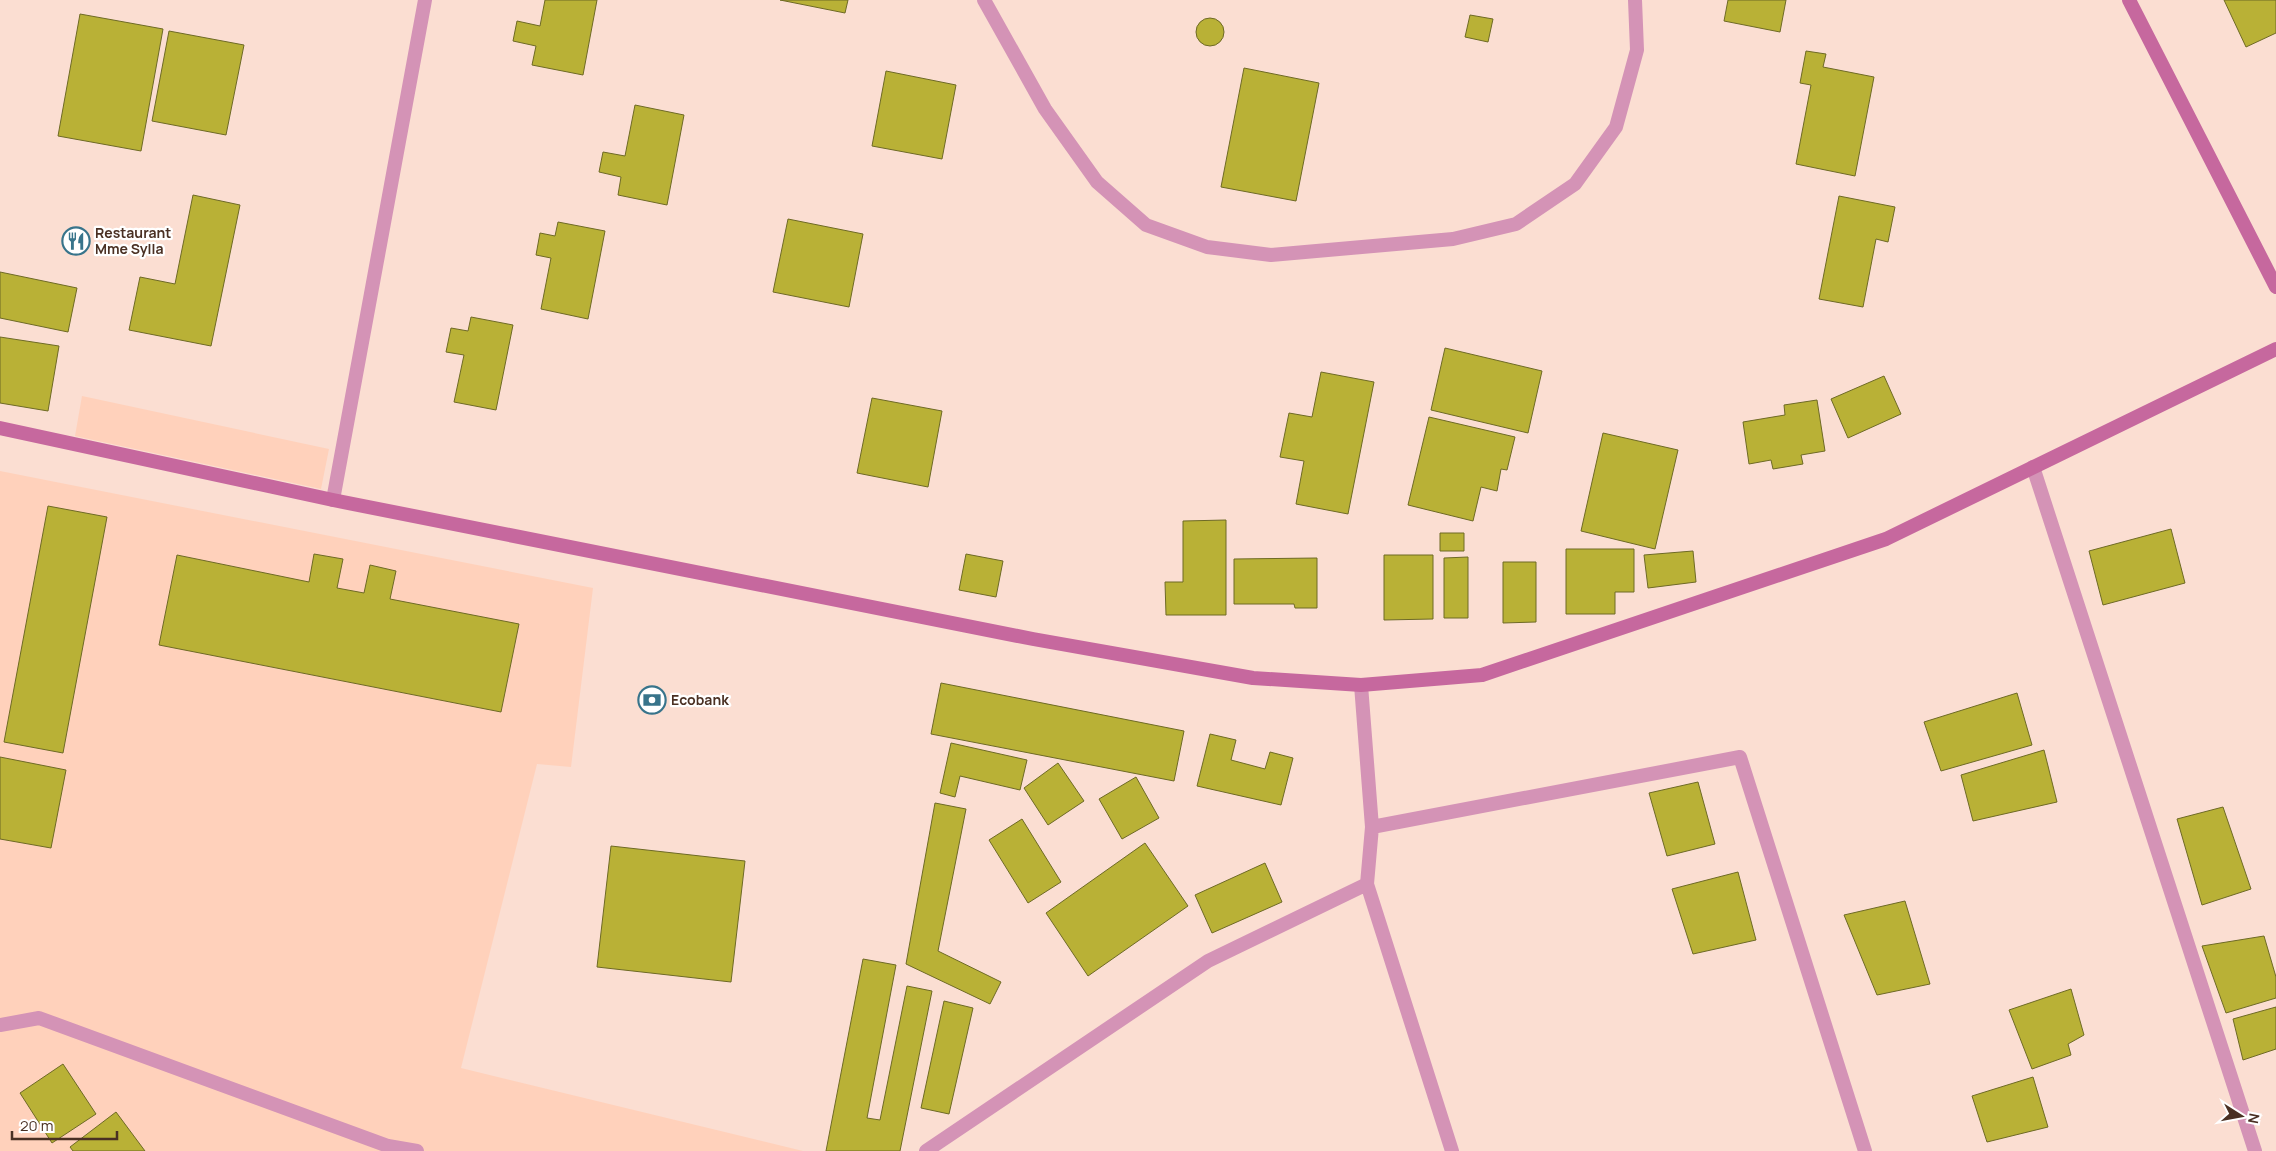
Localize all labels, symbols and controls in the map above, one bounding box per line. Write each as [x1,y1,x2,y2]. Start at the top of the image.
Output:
place label: Restaurant Mme Sylla [95,223,171,258]
restaurant icon: Restaurant Mme Sylla [61,226,91,256]
bank icon: Ecobank [637,685,667,715]
place label: Ecobank [671,690,729,709]
north arrow [2216,1091,2266,1141]
scale bar [12,1108,118,1140]
text: N [2244,1112,2265,1125]
text: 20 m [20,1115,53,1136]

